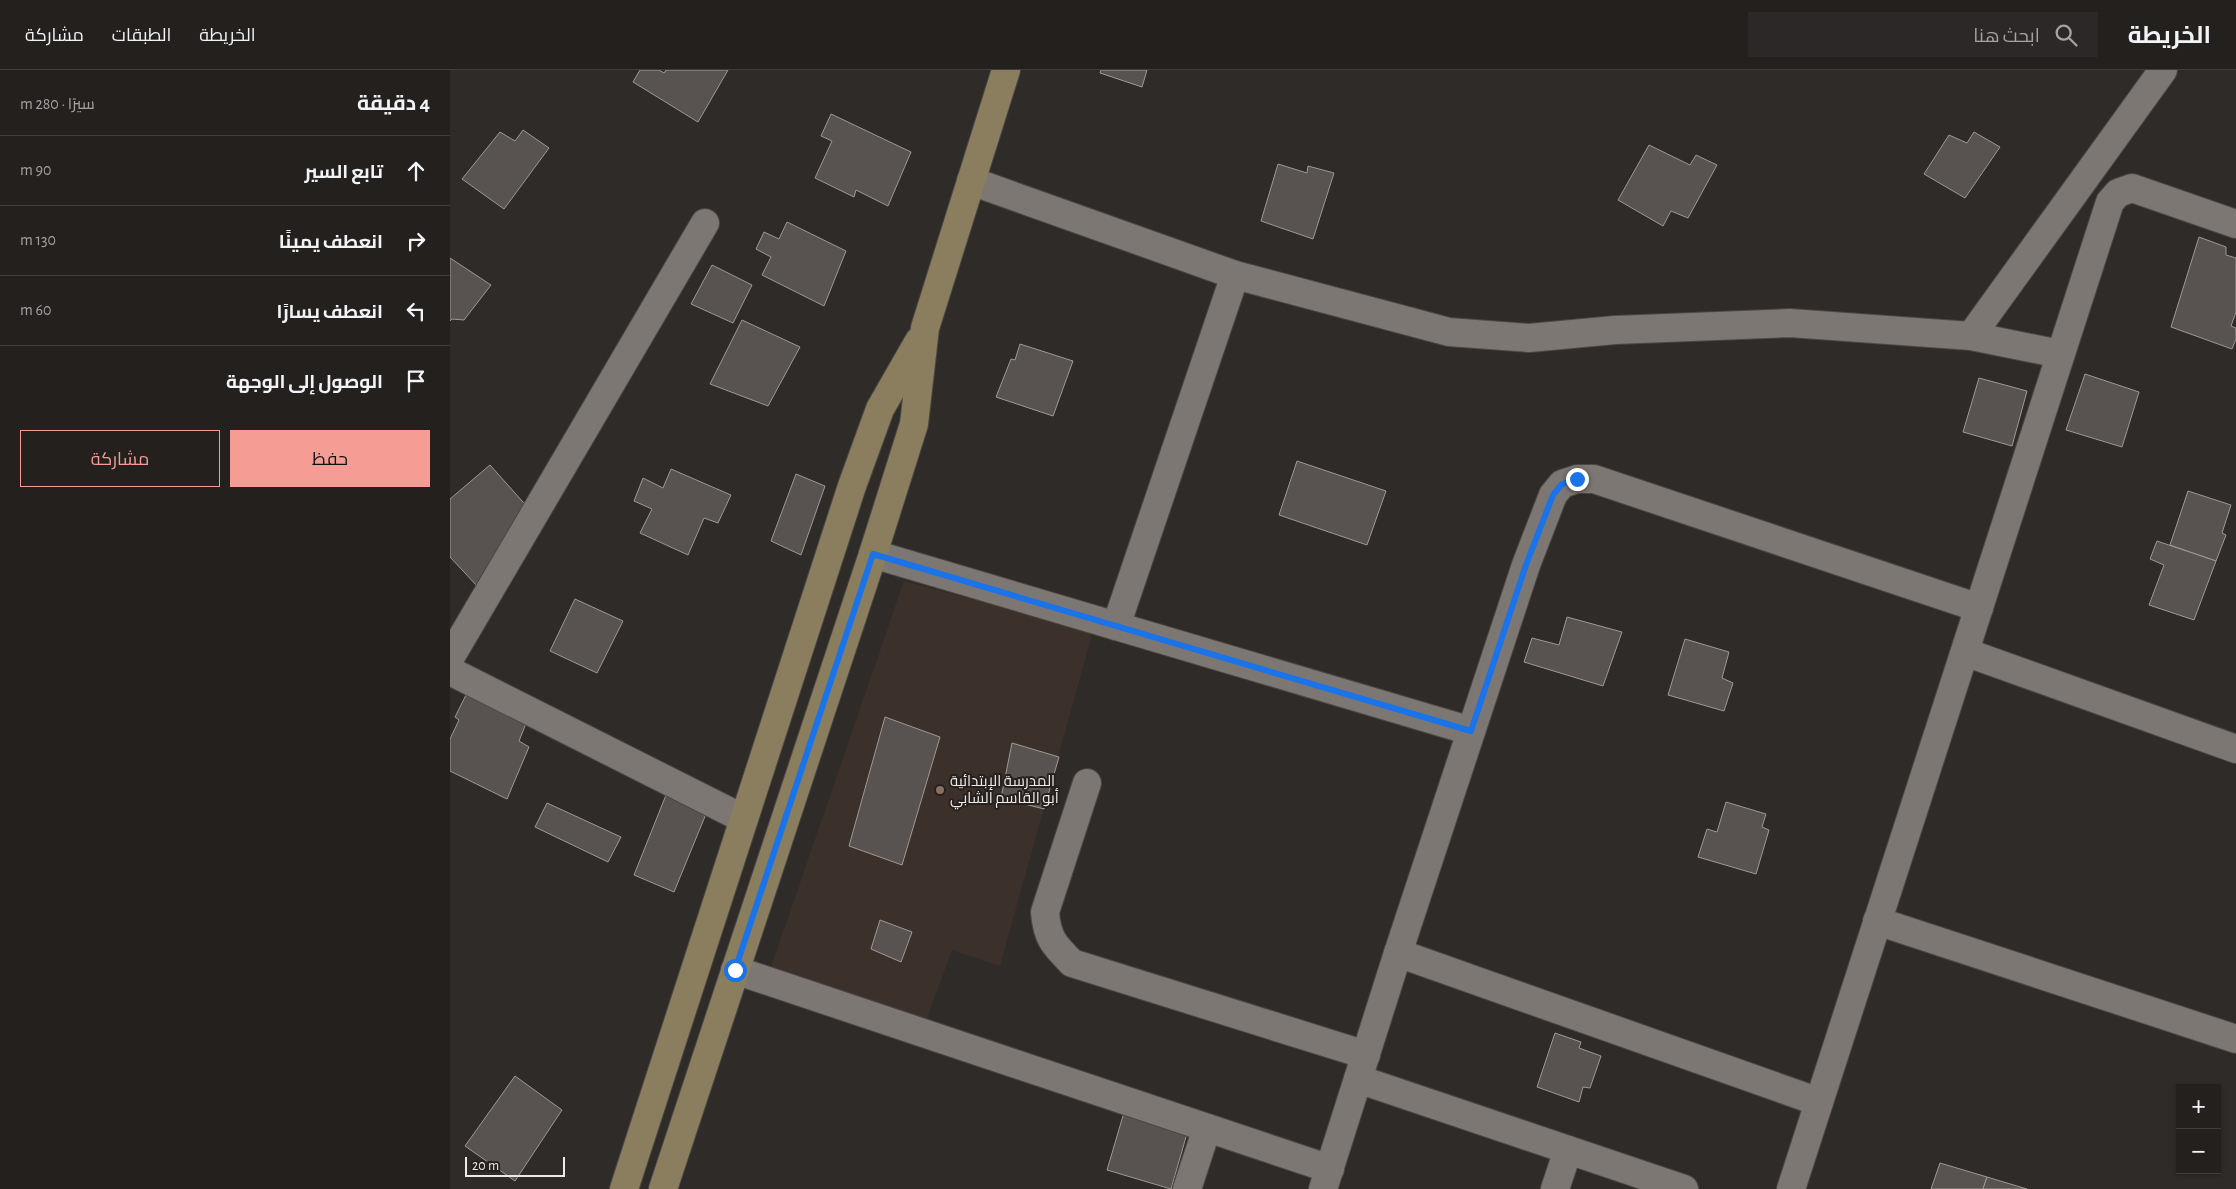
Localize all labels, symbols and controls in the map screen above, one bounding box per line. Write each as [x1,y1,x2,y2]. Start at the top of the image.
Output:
search box [1748,12,2098,57]
icon: search [2052,21,2080,49]
text: الخريطة [2128,24,2211,48]
text: مشاركة [25,27,84,45]
text: الطبقات [112,27,171,45]
text: الخريطة [199,27,256,45]
text: ابحث هنا [1973,27,2040,46]
text: 4 دقيقة [357,93,430,114]
text: سيرًا · 280 m [20,96,95,112]
icon: ahead [402,157,430,185]
text: 90 m [20,162,51,178]
text: تابع السير [305,163,383,182]
icon: right [402,227,430,255]
text: 130 m [20,232,56,248]
text: انعطف يمينًا [279,233,383,252]
icon: left [402,297,430,325]
text: 60 m [20,302,51,318]
text: انعطف يسارًا [277,303,383,322]
icon: arrive [402,367,430,395]
text: الوصول إلى الوجهة [226,373,383,392]
button: مشاركة [20,430,220,487]
button: حفظ [230,430,430,487]
route end [1566,468,1589,491]
place label: المدرسة الإبتدائية أبو القاسم الشابي [950,774,1059,810]
marker: المدرسة الإبتدائية أبو القاسم الشابي [934,784,946,796]
route start [724,959,747,982]
map controls [2176,1084,2221,1174]
button: + [2176,1084,2221,1129]
button: − [2176,1129,2221,1174]
scale bar [465,1154,565,1177]
text: 20 m [472,1159,499,1173]

